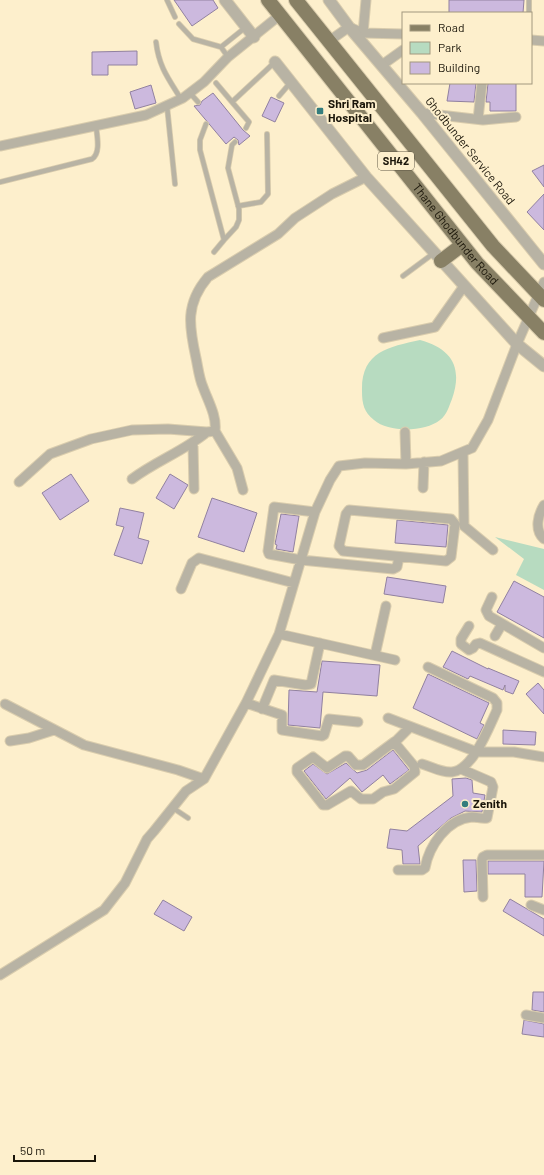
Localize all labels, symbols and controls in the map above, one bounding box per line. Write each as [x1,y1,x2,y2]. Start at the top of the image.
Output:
legend [402,12,532,84]
text: Road [438,20,465,34]
text: Park [438,40,462,54]
text: Building [438,60,480,74]
street label: Ghodbunder Service Road [423,94,518,207]
place label: Shri Ram Hospital [328,96,375,124]
marker: Shri Ram Hospital [315,106,325,116]
road number: SH42 [378,152,414,170]
street label: Thane Ghodbunder Road [410,180,502,287]
place label: Zenith [473,796,507,810]
marker: Zenith [460,799,470,809]
scale bar [14,1137,95,1163]
text: 50 m [20,1143,45,1157]

